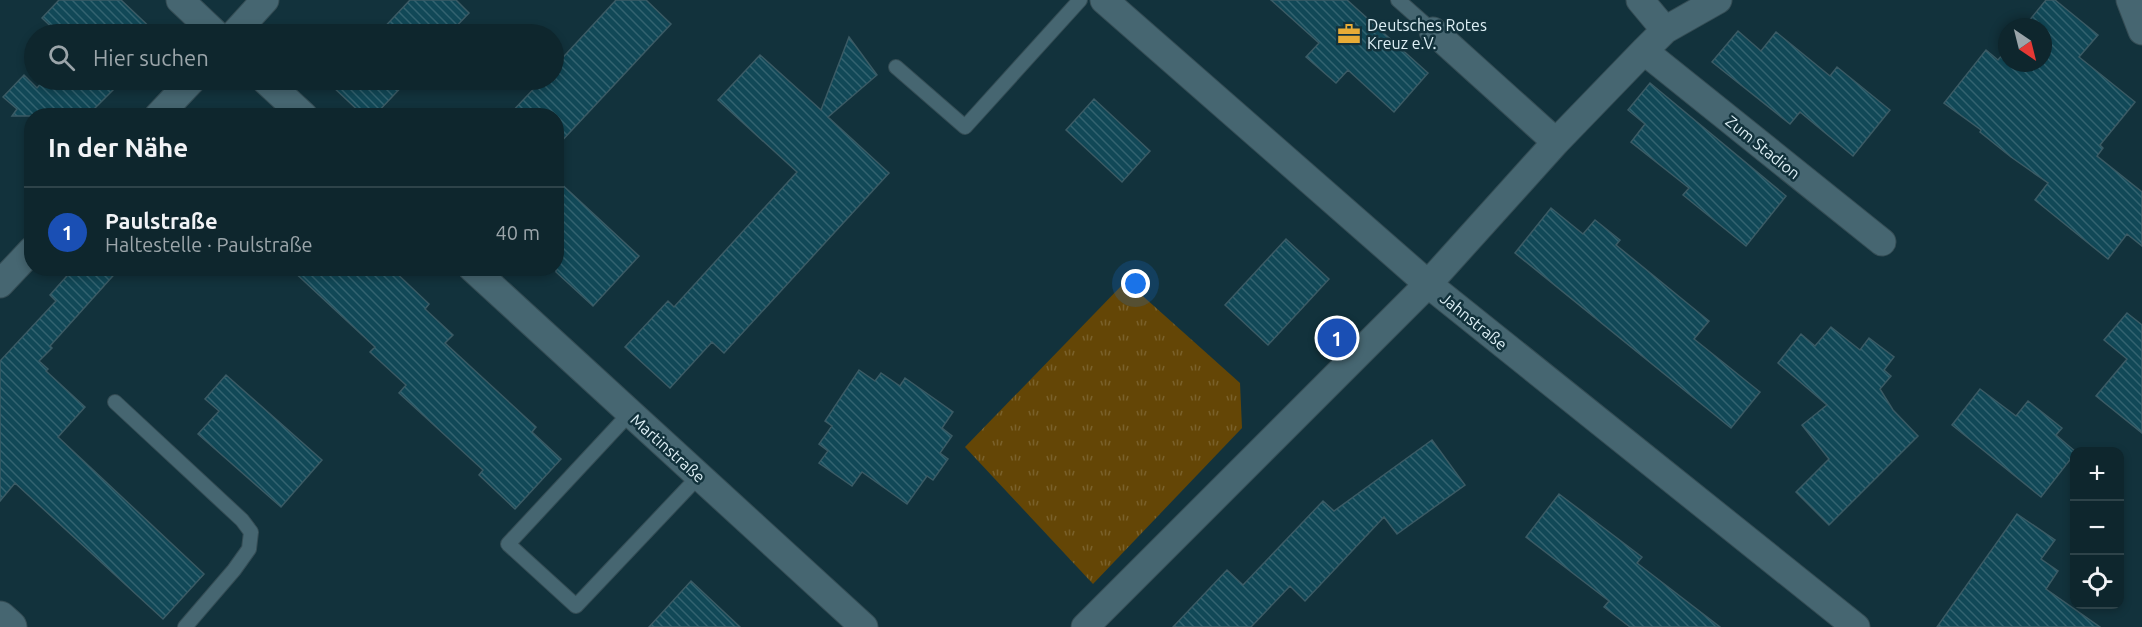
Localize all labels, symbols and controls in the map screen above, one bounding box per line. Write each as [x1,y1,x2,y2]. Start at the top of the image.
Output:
place label: Deutsches Rotes Kreuz e.V. [1367,16,1487,52]
north arrow [1998,18,2052,72]
office icon: Deutsches Rotes Kreuz e.V. [1336,21,1362,47]
search box [24,24,564,90]
icon: search [45,41,78,74]
text: Hier suchen [93,45,209,70]
street label: Zum Stadion [1722,112,1804,182]
text: In der Nähe [48,133,188,162]
text: Paulstraße [105,208,218,233]
text: 1 [62,221,73,244]
text: 40 m [496,221,540,244]
text: Haltestelle · Paulstraße [105,233,313,256]
your location [1121,269,1150,298]
street label: Jahnstraße [1437,289,1511,353]
pin: 1 [1318,316,1356,360]
street label: Martinstraße [627,410,709,486]
map controls [2070,447,2124,609]
button: + [2070,447,2124,501]
button: − [2070,501,2124,555]
button: locate [2070,555,2124,609]

